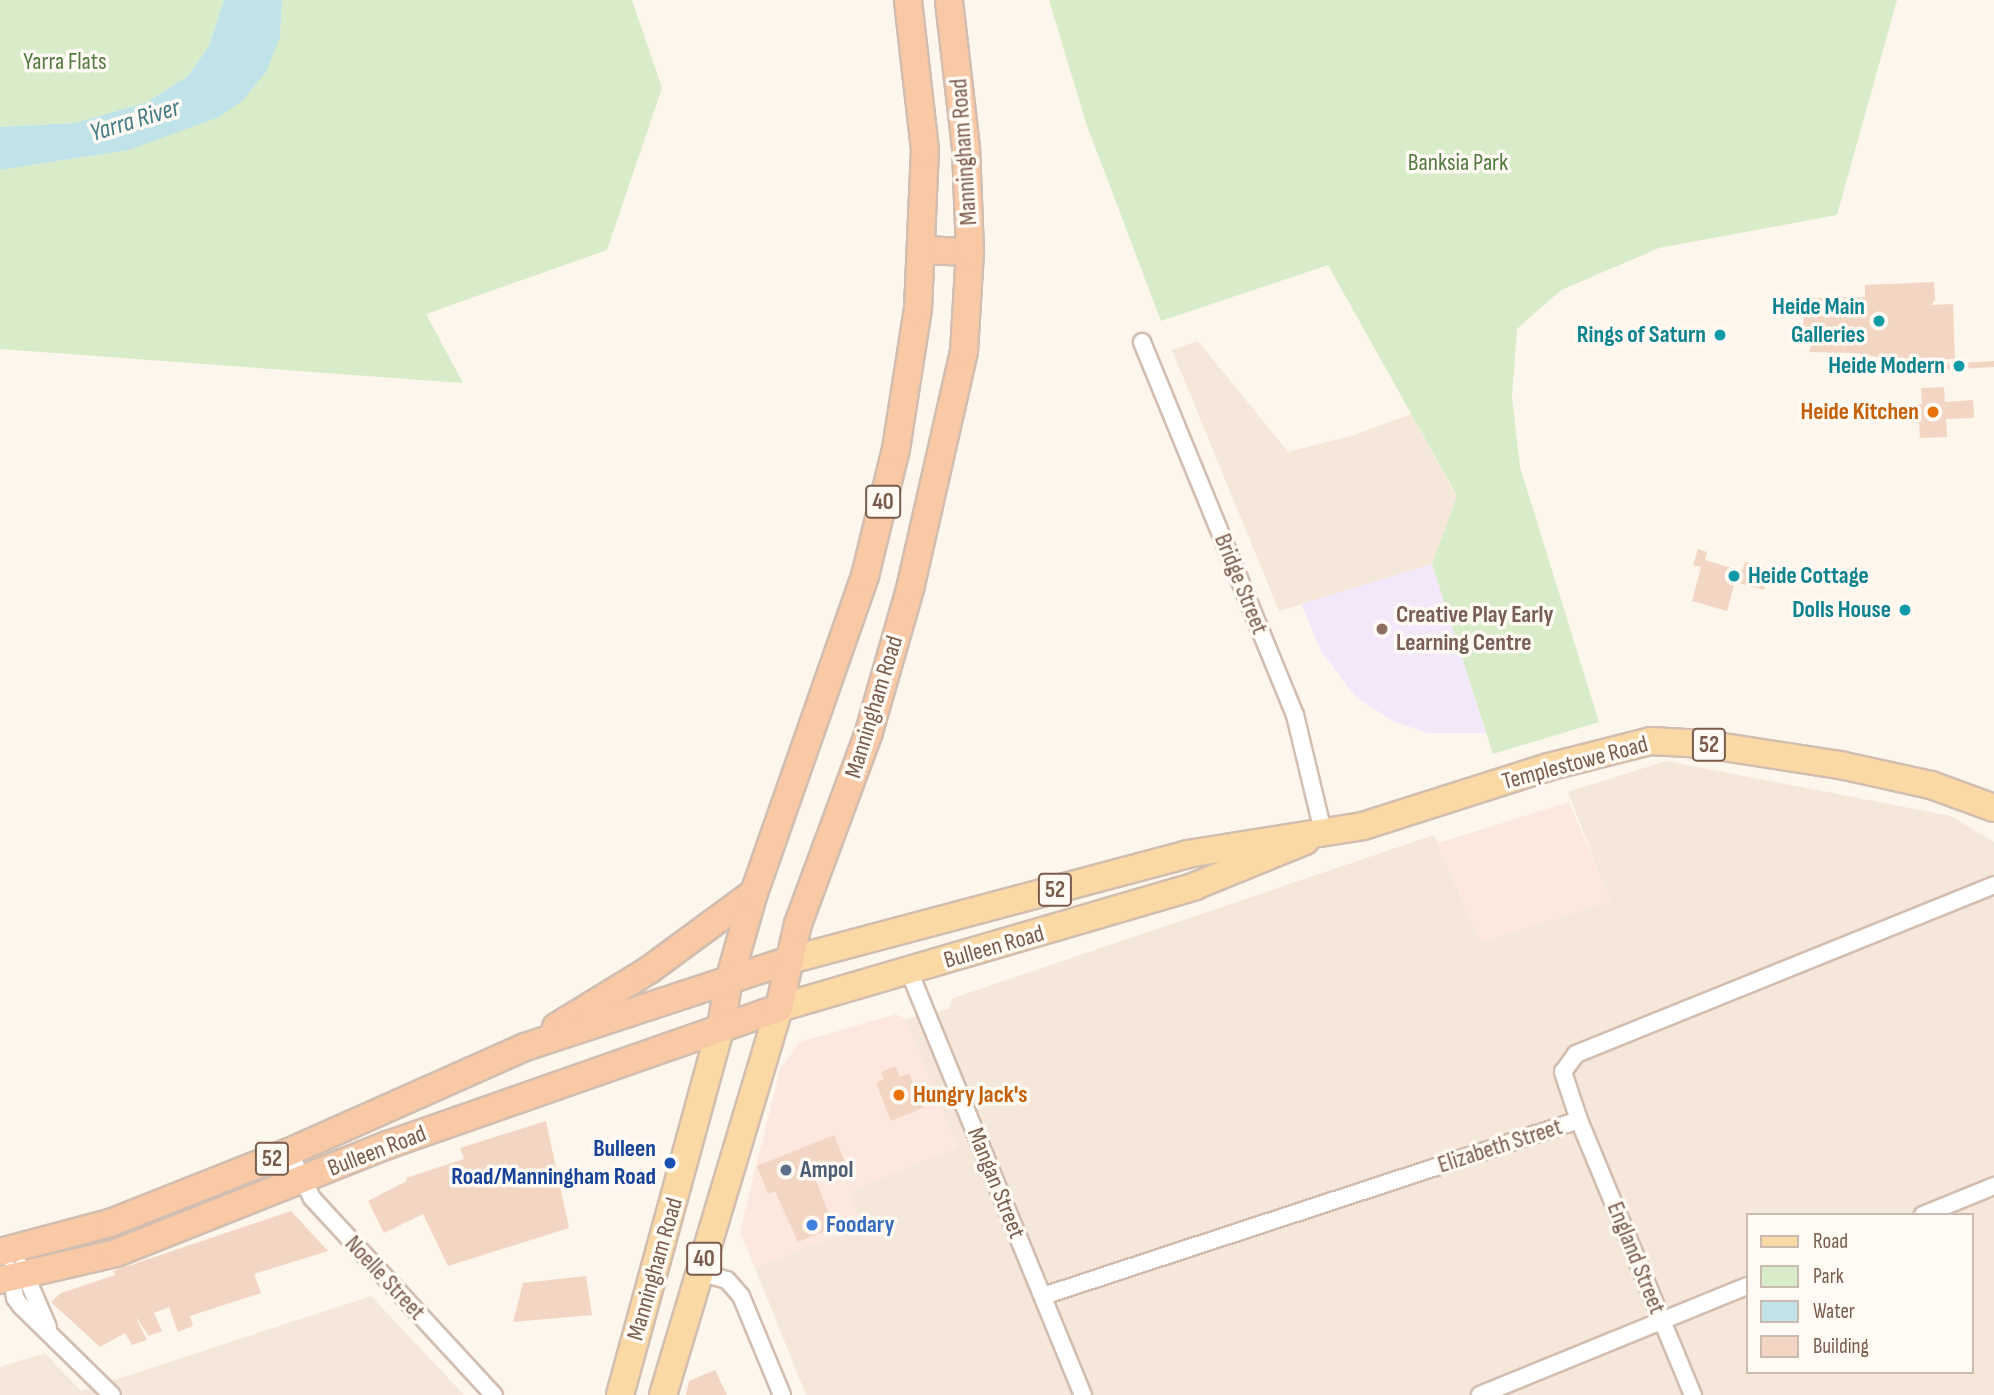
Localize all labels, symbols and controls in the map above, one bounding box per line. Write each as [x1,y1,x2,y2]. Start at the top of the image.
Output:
park label: Yarra Flats [23,48,107,76]
street label: Manningham Road [945,78,983,226]
water label: Yarra River [86,93,184,149]
park label: Banksia Park [1408,149,1508,177]
place label: Heide Main Galleries [1772,293,1865,349]
marker: Heide Main Galleries [1871,313,1887,329]
place label: Rings of Saturn [1577,321,1706,349]
marker: Rings of Saturn [1712,327,1728,343]
place label: Heide Modern [1828,352,1945,380]
marker: Heide Modern [1951,358,1967,374]
place label: Heide Kitchen [1800,398,1919,426]
marker: Heide Kitchen [1925,404,1941,420]
road number: 40 [864,482,902,522]
street label: Bridge Street [1208,530,1274,638]
place label: Heide Cottage [1748,562,1869,590]
marker: Heide Cottage [1726,568,1742,584]
place label: Dolls House [1792,596,1891,624]
place label: Creative Play Early Learning Centre [1396,601,1553,657]
marker: Dolls House [1897,602,1913,618]
marker: Creative Play Early Learning Centre [1374,621,1390,637]
street label: Manningham Road [839,632,909,782]
road number: 52 [1692,726,1726,764]
street label: Templestowe Road [1499,730,1651,796]
road number: 52 [1038,870,1072,909]
street label: Bulleen Road [941,919,1047,975]
place label: Hungry Jack's [913,1081,1027,1109]
marker: Hungry Jack's [891,1087,907,1103]
street label: Elizabeth Street [1434,1112,1566,1180]
street label: Bulleen Road [324,1119,430,1183]
street label: Mangan Street [961,1123,1031,1243]
place label: Bulleen Road/Manningham Road [451,1135,656,1191]
road number: 52 [254,1140,290,1178]
marker: Bulleen Road/Manningham Road [662,1155,678,1171]
place label: Ampol [800,1156,853,1184]
marker: Ampol [778,1162,794,1178]
street label: Manningham Road [621,1194,689,1344]
street label: England Street [1601,1198,1671,1318]
place label: Foodary [826,1211,894,1239]
legend [1745,1213,1973,1374]
marker: Foodary [804,1217,820,1233]
text: Road [1813,1229,1848,1254]
street label: Noelle Street [339,1230,431,1326]
road number: 40 [685,1240,723,1278]
text: Park [1813,1264,1844,1289]
text: Water [1813,1299,1855,1324]
text: Building [1813,1334,1869,1359]

